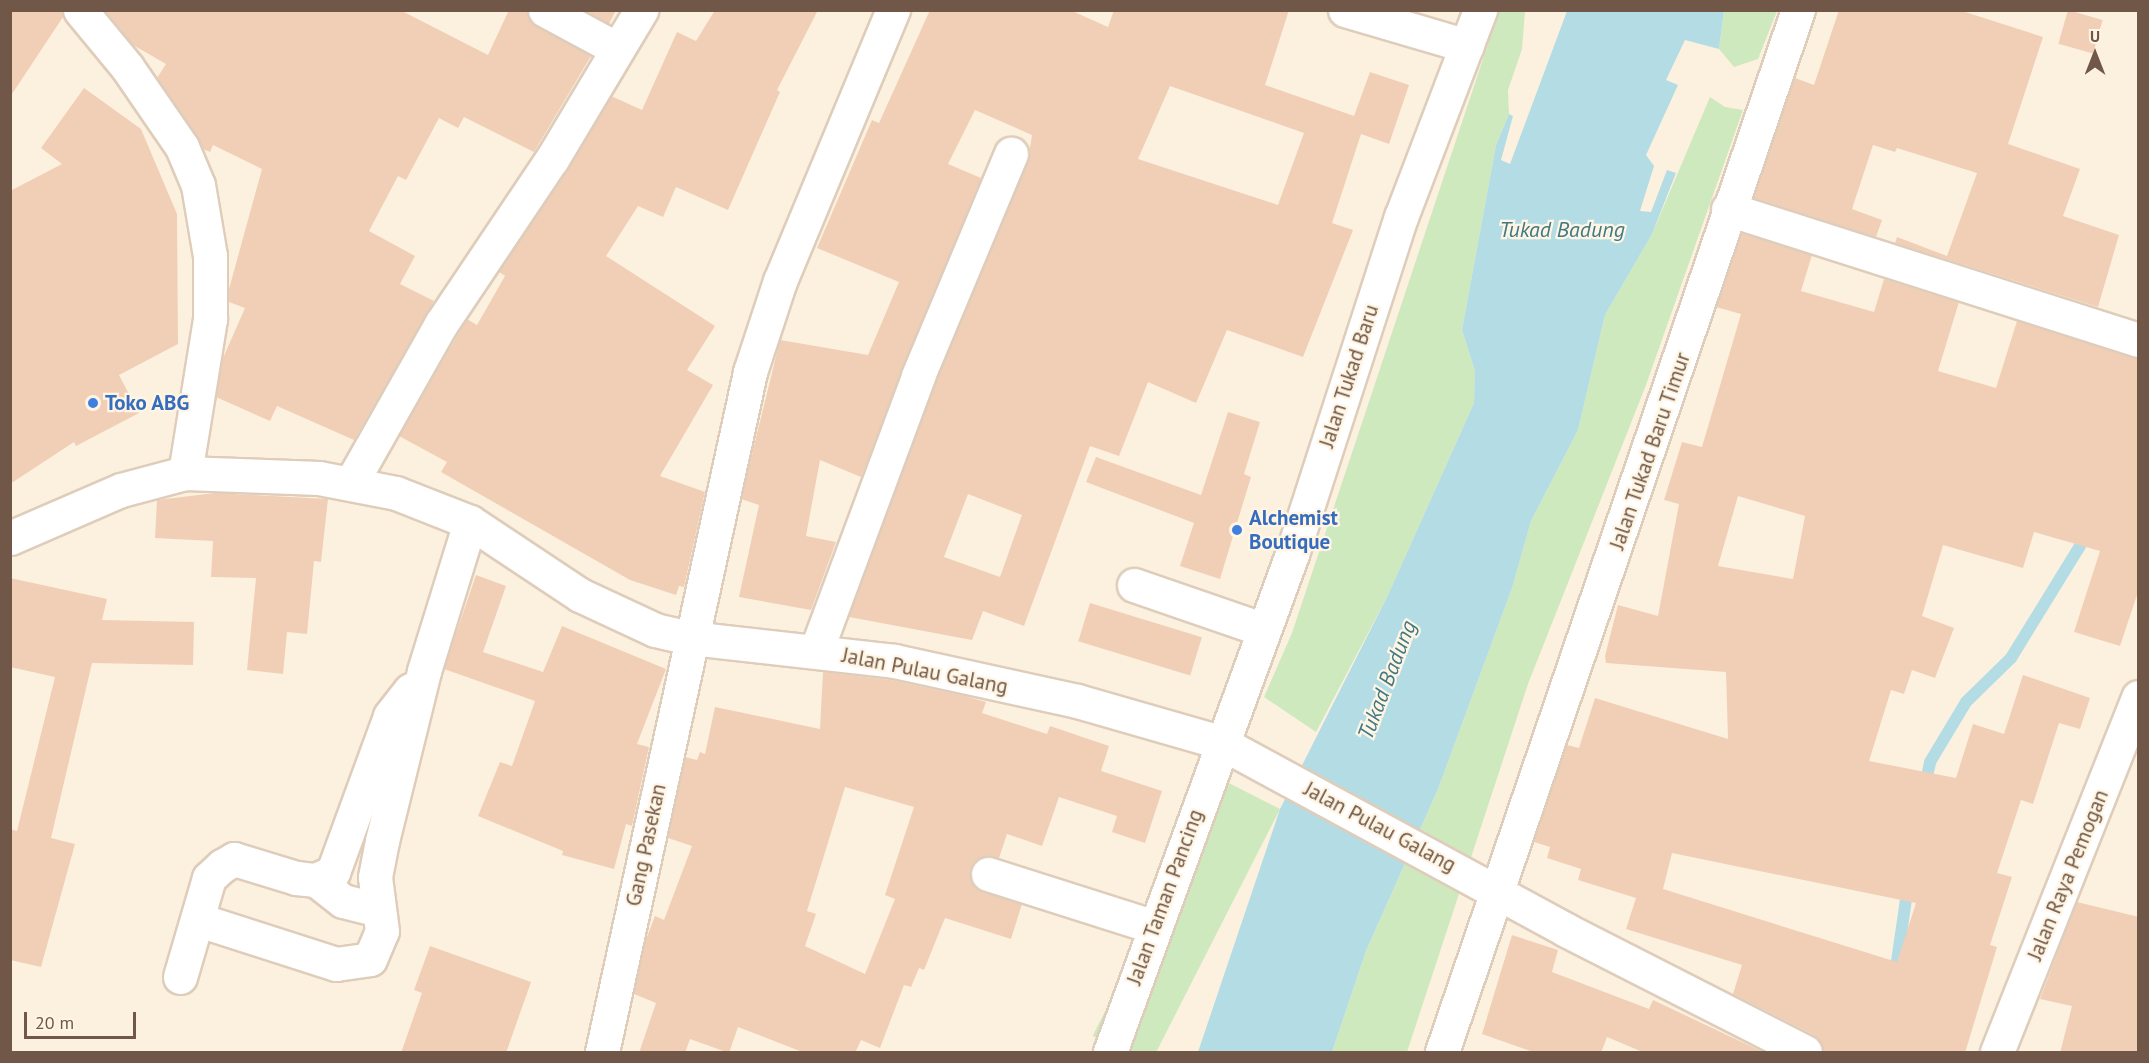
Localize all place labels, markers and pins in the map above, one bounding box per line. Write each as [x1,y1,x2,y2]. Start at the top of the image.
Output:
place label: Toko ABG [105,390,190,416]
marker: Toko ABG [86,396,100,410]
place label: Alchemist Boutique [1249,505,1338,555]
marker: Alchemist Boutique [1230,523,1244,537]

